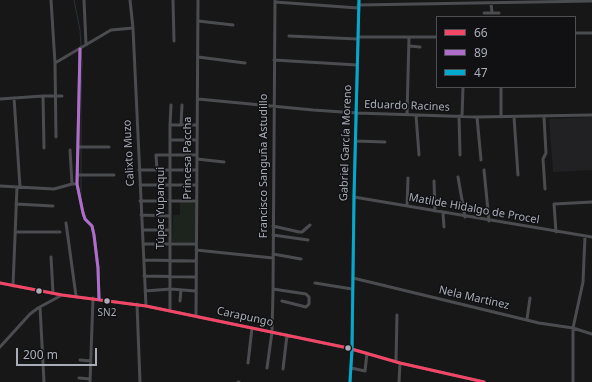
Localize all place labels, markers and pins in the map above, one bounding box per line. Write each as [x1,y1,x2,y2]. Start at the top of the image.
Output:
unlabelled marker [34,286,44,296]
marker: SN2 [102,296,112,306]
place label: SN2 [98,307,116,319]
unlabelled marker [343,343,353,353]

